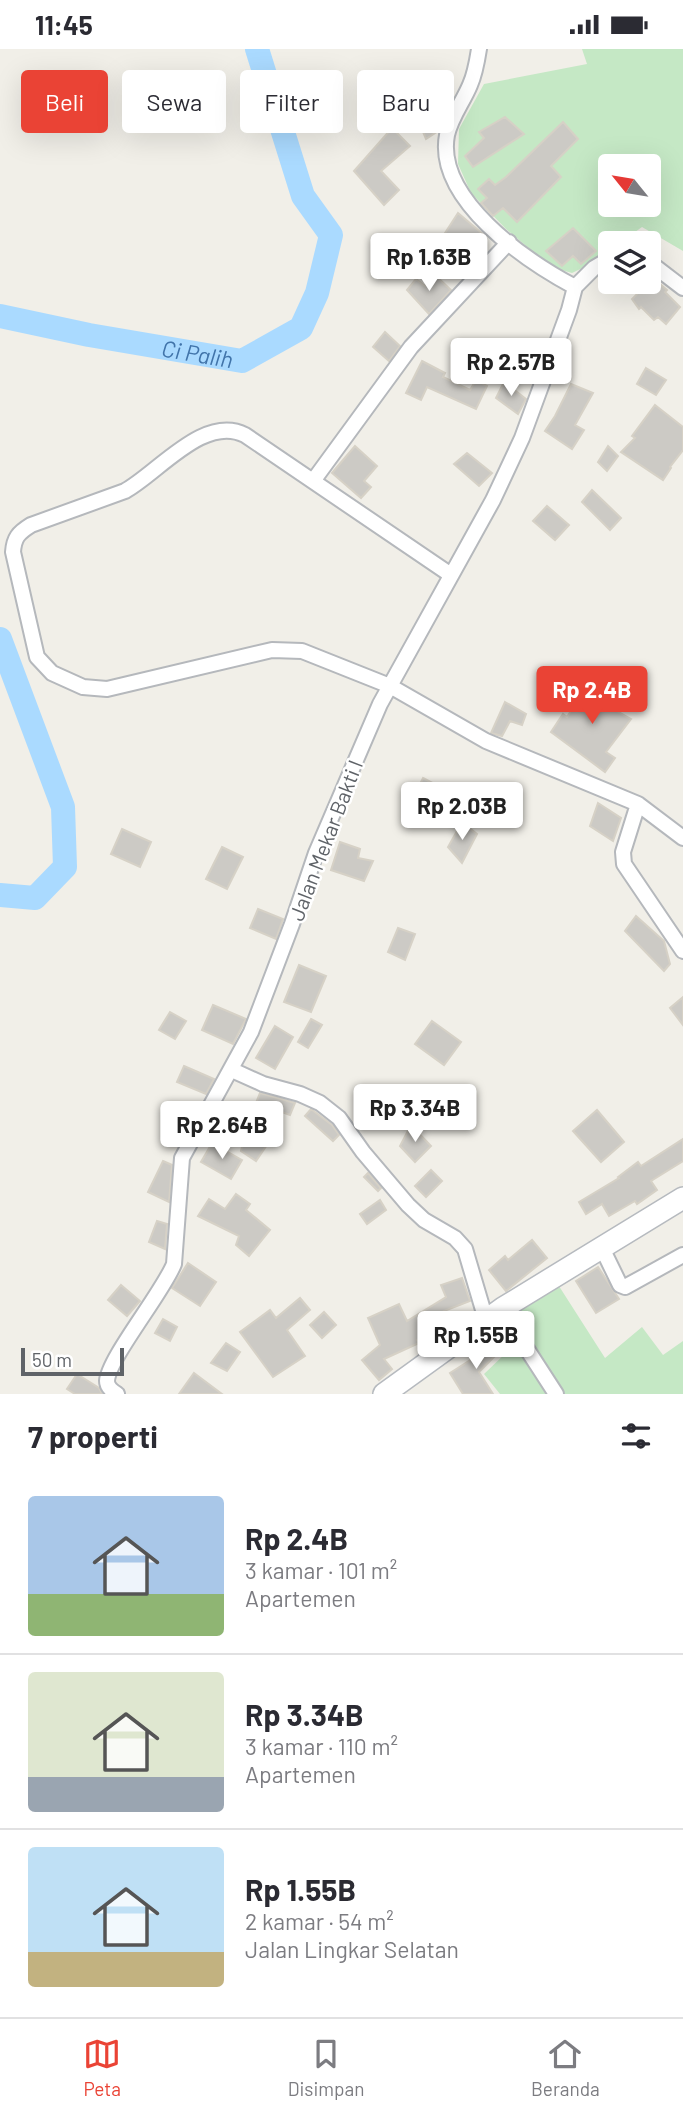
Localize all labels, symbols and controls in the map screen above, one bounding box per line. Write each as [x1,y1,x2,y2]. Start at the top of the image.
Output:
text: 11:45 [35,9,93,40]
chip: Beli [21,70,108,133]
chip: Sewa [122,70,226,133]
chip: Filter [240,70,343,133]
chip: Baru [357,70,454,133]
north arrow [598,154,662,217]
map controls [598,154,661,294]
button: layers [598,231,661,294]
pin: Rp 1.63B [357,233,501,293]
text: Rp 1.63B [386,242,472,270]
water label: Ci Palih [160,334,235,373]
pin: Rp 2.57B [439,339,583,398]
text: Rp 2.57B [467,347,555,375]
pin: Rp 2.4B [527,667,657,726]
text: Rp 2.4B [552,675,632,703]
street label: Jalan Mekar Bakti I [283,756,367,924]
pin: Rp 2.03B [390,783,534,842]
text: Rp 2.03B [417,791,507,819]
pin: Rp 3.34B [343,1085,487,1144]
text: Rp 3.34B [369,1093,461,1121]
pin: Rp 2.64B [150,1101,294,1161]
text: Rp 2.64B [176,1110,268,1138]
pin: Rp 1.55B [404,1311,548,1371]
text: Rp 1.55B [433,1320,519,1348]
scale bar [21,1345,124,1377]
text: 50 m [32,1348,72,1371]
icon: filters [617,1417,655,1455]
text: 7 properti [28,1418,158,1454]
text: Rp 2.4B [245,1520,348,1556]
icon: home [84,1524,168,1608]
text: 3 kamar · 101 m² [245,1556,397,1584]
text: Apartemen [245,1584,356,1612]
text: Rp 3.34B [245,1696,364,1732]
icon: home [84,1700,168,1784]
text: 3 kamar · 110 m² [245,1732,398,1760]
text: Apartemen [245,1760,356,1788]
text: Rp 1.55B [245,1871,356,1907]
icon: home [84,1875,168,1959]
text: 2 kamar · 54 m² [245,1907,394,1935]
text: Jalan Lingkar Selatan [245,1935,459,1963]
tab: Peta [83,2035,121,2100]
tab: Disimpan [288,2035,364,2100]
tab: Beranda [531,2035,600,2100]

